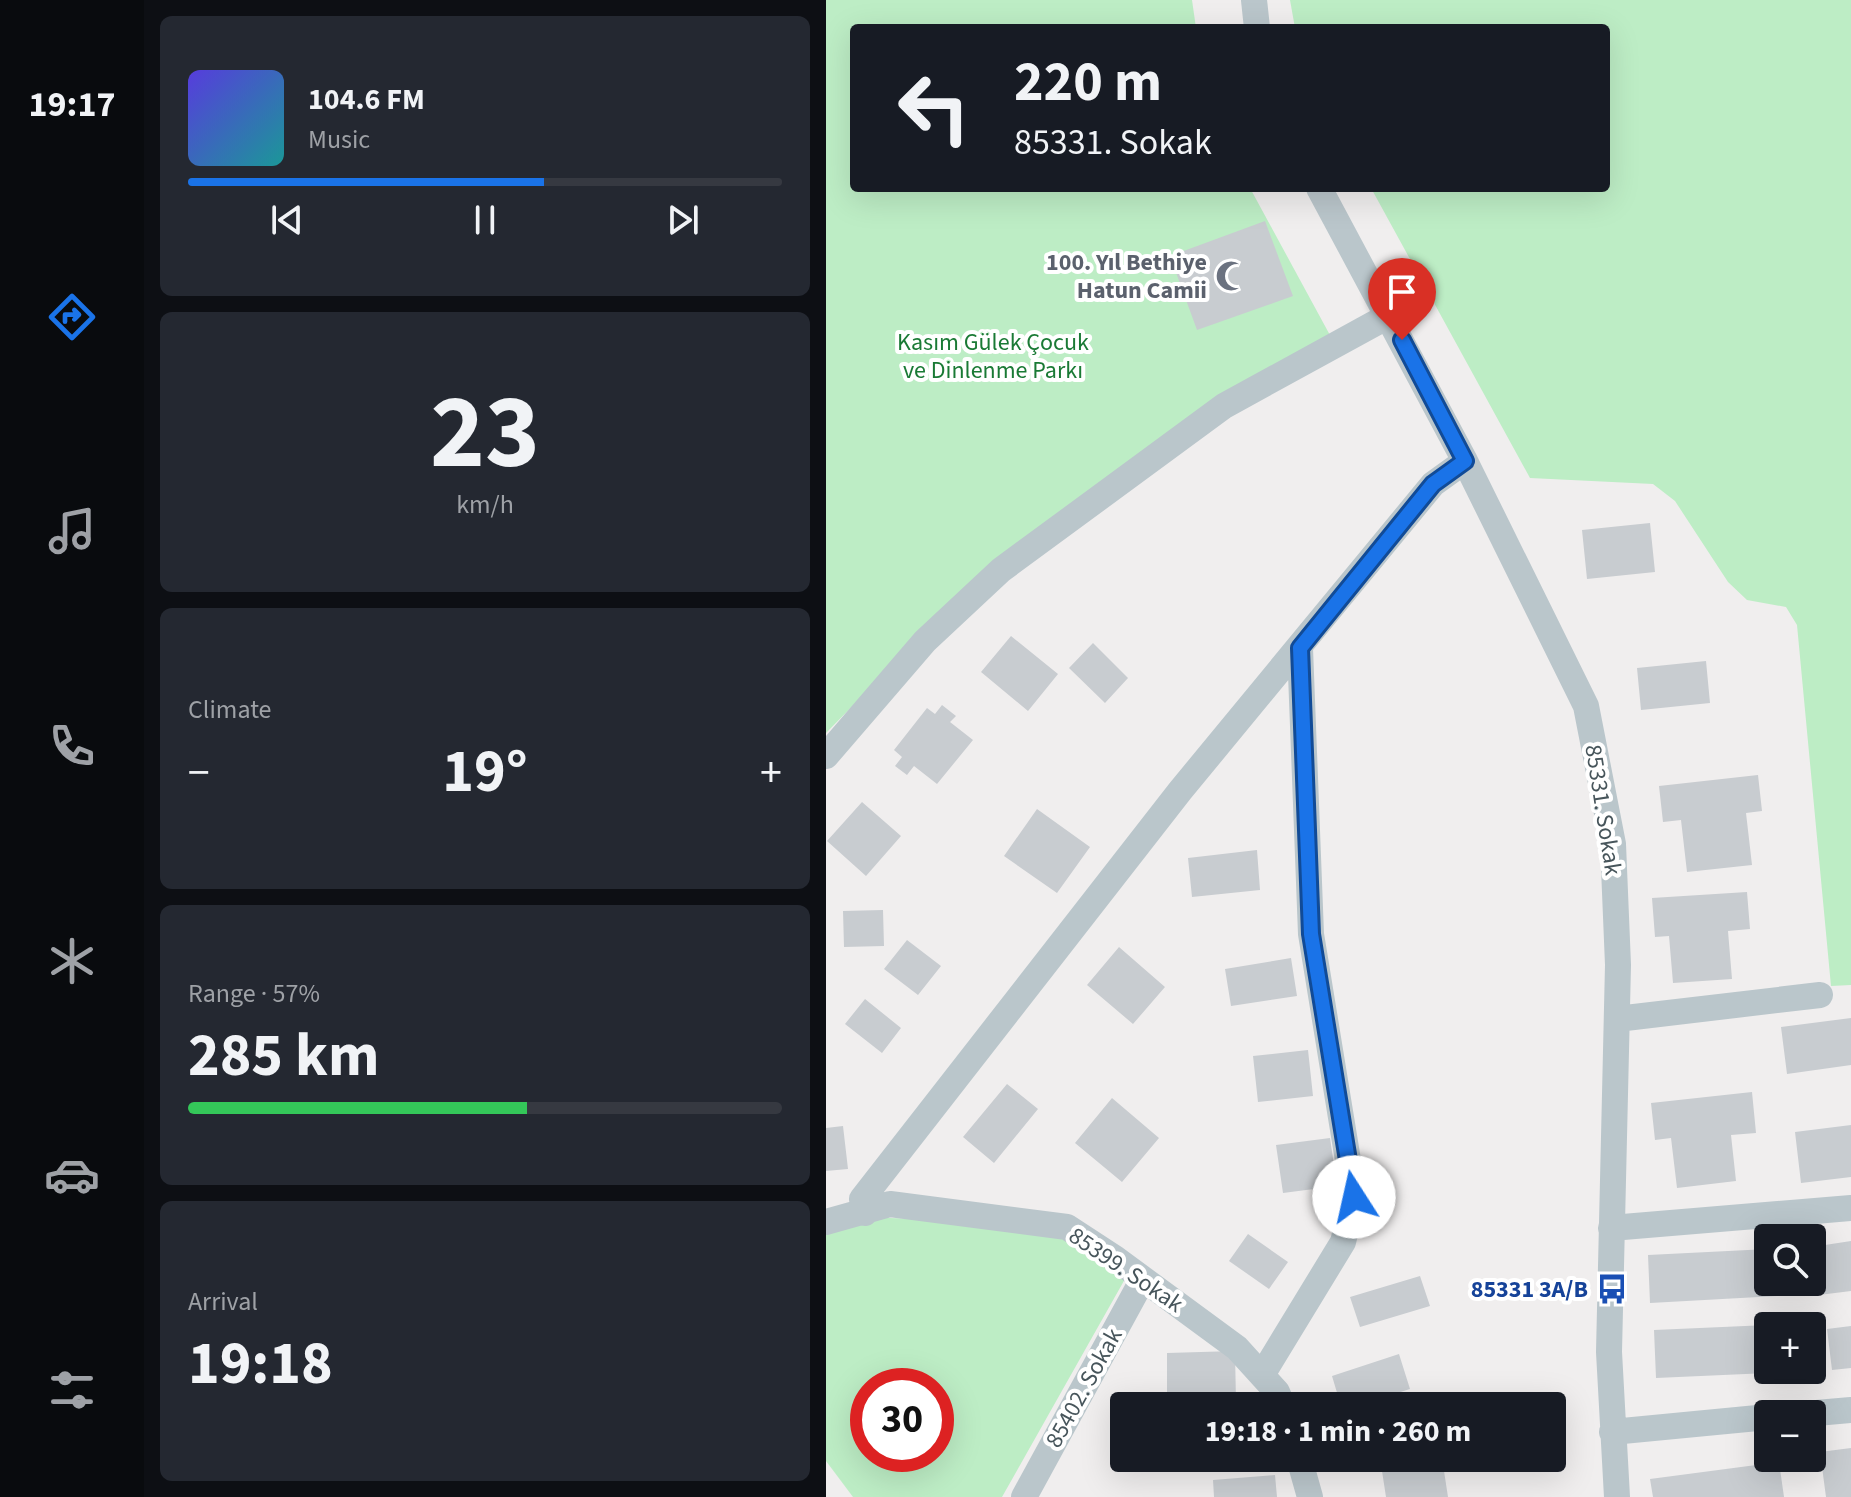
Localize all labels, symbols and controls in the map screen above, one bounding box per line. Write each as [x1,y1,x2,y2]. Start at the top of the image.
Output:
text: 220 m [1014,43,1162,122]
icon: left [882,56,986,160]
text: 104.6 FM [308,78,425,121]
text: 19:17 [29,79,115,130]
text: 85331. Sokak [1014,117,1212,168]
text: Music [308,121,370,158]
icon: previous [265,198,309,242]
icon: pause [463,198,507,242]
icon: next [661,198,705,242]
place label: 100. Yıl Bethiye Hatun Camii [1046,245,1207,308]
pin [1368,258,1436,340]
mosque icon: 100. Yıl Bethiye Hatun Camii [1214,259,1248,293]
icon: arrive [1380,270,1424,314]
icon: directions [44,289,100,345]
park label: Kasım Gülek Çocuk ve Dinlenme Parkı [897,325,1089,388]
text: 23 [430,360,540,508]
text: km/h [456,486,514,523]
icon: music [44,503,100,559]
text: Climate [188,691,272,728]
icon: phone [44,718,100,774]
text: 19° [442,730,528,815]
text: − [188,742,210,805]
text: + [760,742,782,805]
street label: 85331. Sokak [1575,742,1631,878]
icon: climate [44,933,100,989]
text: Range · 57% [188,975,320,1012]
text: 285 km [188,1014,379,1099]
icon: car [44,1147,100,1203]
position arrow [1312,1155,1396,1239]
street label: 85399. Sokak [1062,1219,1191,1321]
map controls [1754,1224,1826,1472]
button: search [1754,1224,1826,1296]
place label: 85331 3A/B [1471,1272,1588,1307]
bus stop icon: 85331 3A/B [1595,1272,1629,1306]
text: Arrival [188,1283,258,1320]
button: + [1754,1312,1826,1384]
text: 19:18 [188,1322,333,1407]
street label: 85402. Sokak [1037,1322,1131,1454]
icon: filters [44,1362,100,1418]
speed limit sign: 30 [850,1368,954,1472]
button: − [1754,1400,1826,1472]
text: 19:18 · 1 min · 260 m [1205,1410,1471,1453]

